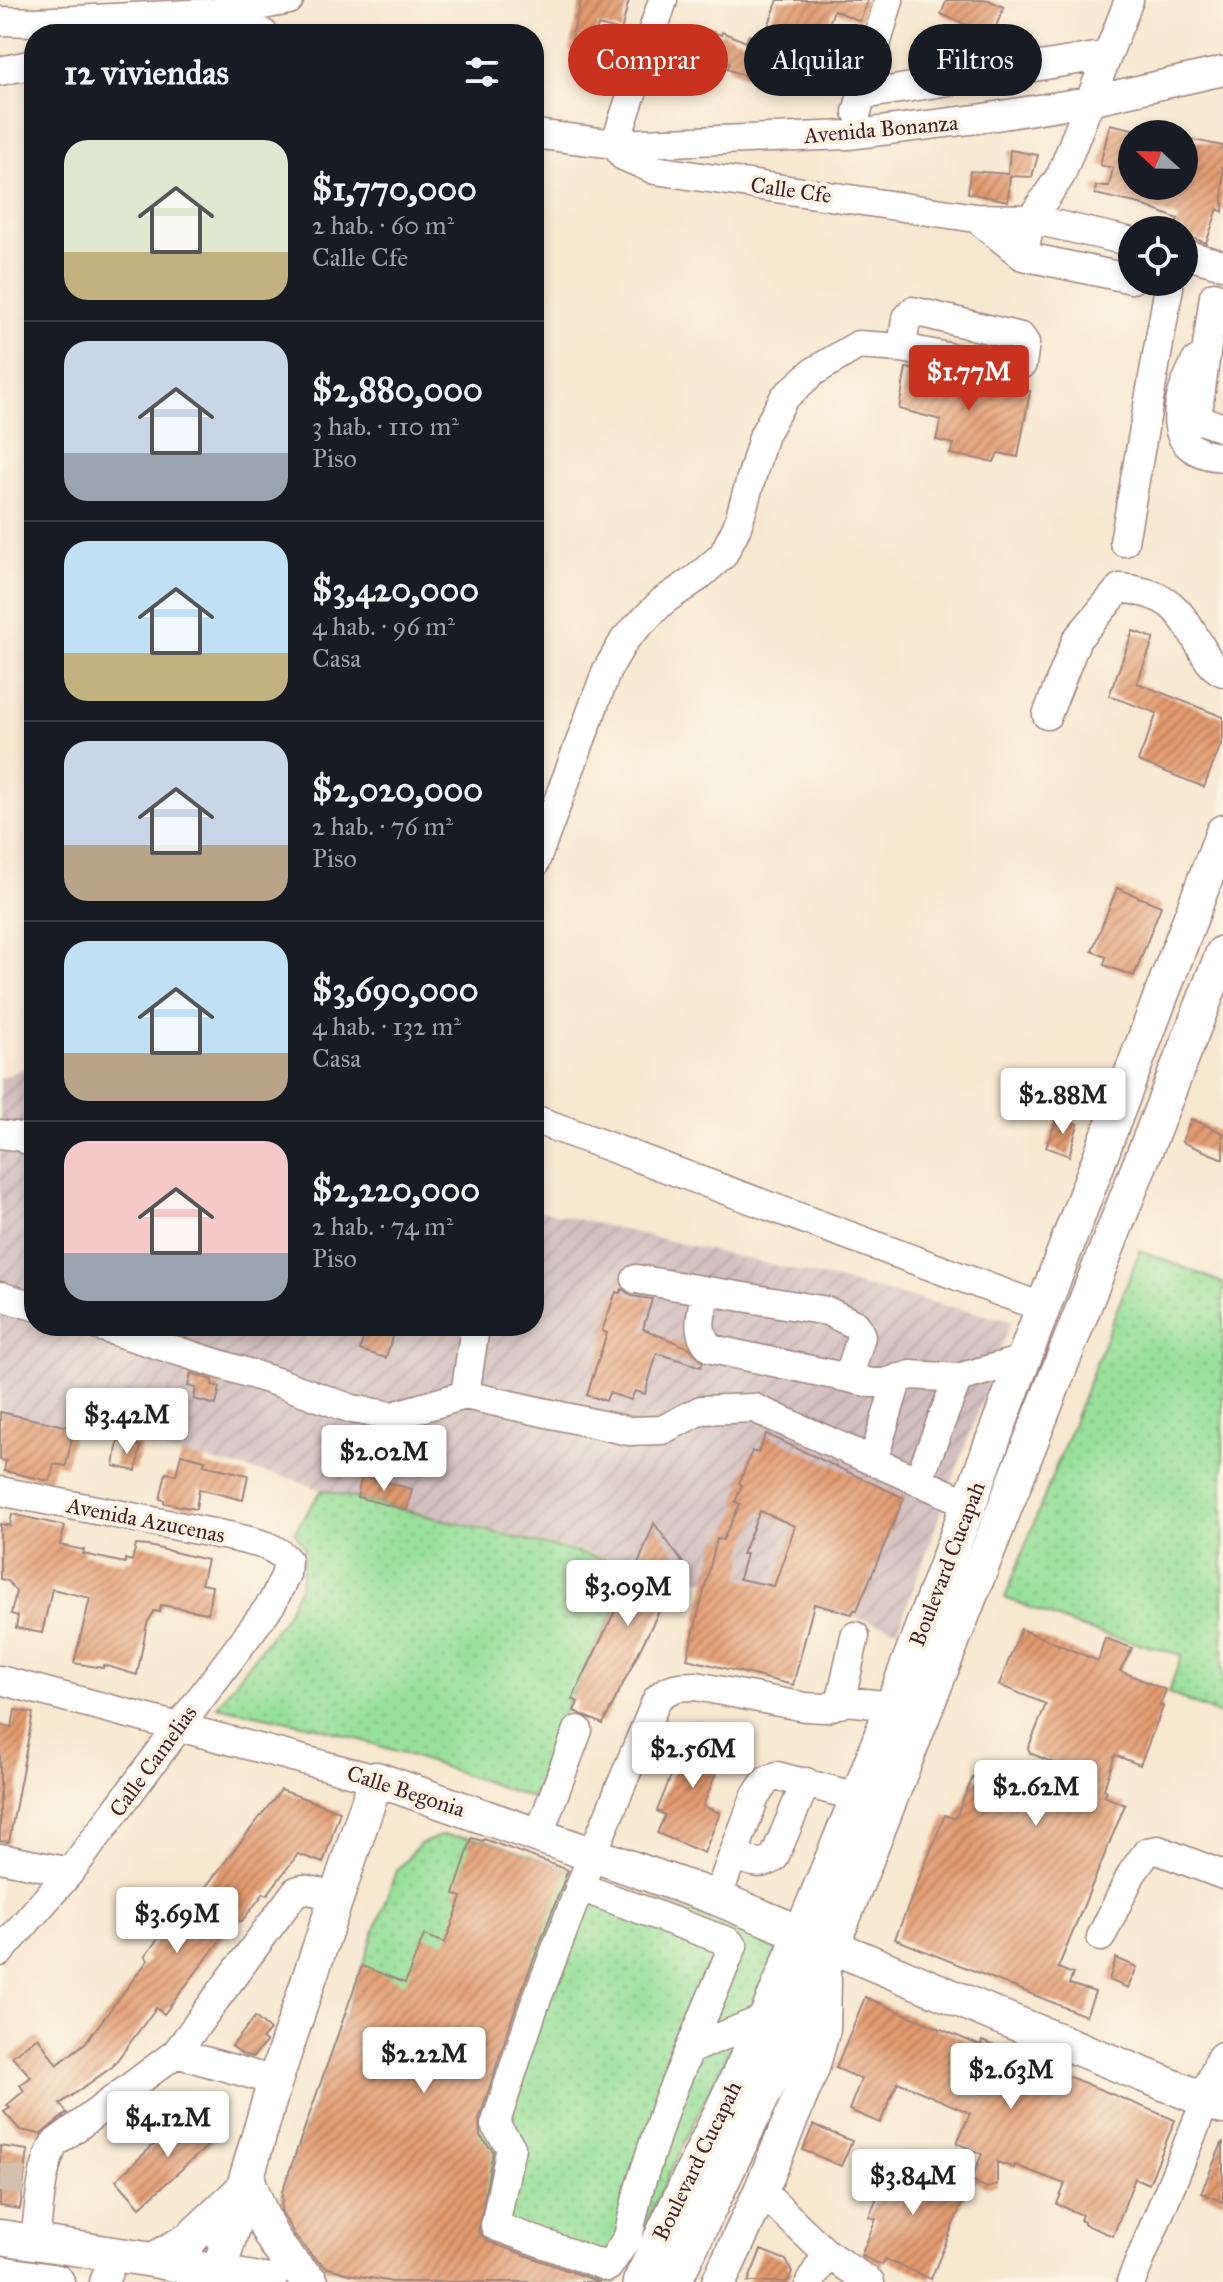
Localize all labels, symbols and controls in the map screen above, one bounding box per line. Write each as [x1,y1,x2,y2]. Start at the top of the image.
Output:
chip: Comprar [568,24,728,96]
chip: Alquilar [744,24,892,96]
chip: Filtros [908,24,1042,96]
icon: filters [460,50,504,94]
text: 12 viviendas [64,52,229,93]
street label: Avenida Bonanza [802,109,960,149]
north arrow [1118,120,1198,200]
map controls [1118,120,1198,296]
text: $1,770,000 [312,168,477,209]
street label: Calle Cfe [749,171,833,209]
icon: home [128,172,224,268]
text: 2 hab. · 60 m² [312,209,454,241]
button: locate [1118,216,1198,296]
text: Calle Cfe [312,241,408,273]
pin: $1.77M [904,345,1034,413]
text: $1.77M [927,355,1011,387]
text: $2,880,000 [312,369,483,410]
icon: home [128,373,224,469]
text: 3 hab. · 110 m² [312,410,459,442]
text: Piso [312,442,357,474]
text: $3,420,000 [312,569,479,610]
icon: home [128,573,224,669]
text: 4 hab. · 96 m² [312,610,455,642]
text: Casa [312,642,361,674]
text: $2,020,000 [312,769,483,810]
icon: home [128,773,224,869]
text: 2 hab. · 76 m² [312,810,453,842]
text: Piso [312,842,357,874]
text: $3,690,000 [312,969,478,1010]
icon: home [128,973,224,1069]
text: 4 hab. · 132 m² [312,1010,461,1042]
text: Casa [312,1042,361,1074]
pin: $2.88M [998,1068,1128,1136]
text: $2.88M [1019,1078,1107,1110]
text: $2,220,000 [312,1169,480,1210]
icon: home [128,1173,224,1269]
text: 2 hab. · 74 m² [312,1210,454,1242]
text: Piso [312,1242,357,1274]
pin: $3.42M [62,1388,192,1456]
text: $3.42M [84,1398,170,1430]
pin: $2.02M [319,1425,449,1493]
text: $2.02M [339,1435,429,1467]
street label: Boulevard Cucapah [903,1478,991,1650]
street label: Avenida Azucenas [64,1491,227,1549]
pin: $3.09M [563,1560,693,1628]
text: $3.09M [584,1570,672,1602]
street label: Calle Camelias [104,1700,202,1822]
pin: $2.56M [628,1722,758,1790]
text: $2.56M [650,1732,736,1764]
street label: Calle Begonia [344,1759,469,1823]
pin: $2.62M [971,1760,1101,1828]
text: $2.62M [992,1770,1080,1802]
pin: $3.69M [112,1887,242,1955]
text: $3.69M [134,1897,220,1929]
pin: $2.22M [359,2027,489,2095]
text: $2.22M [381,2037,467,2069]
pin: $2.63M [946,2043,1076,2111]
text: $2.63M [969,2053,1053,2085]
street label: Boulevard Cucapah [647,2077,747,2245]
pin: $4.12M [103,2091,233,2159]
text: $4.12M [125,2101,211,2133]
pin: $3.84M [848,2149,978,2217]
text: $3.84M [870,2159,956,2191]

